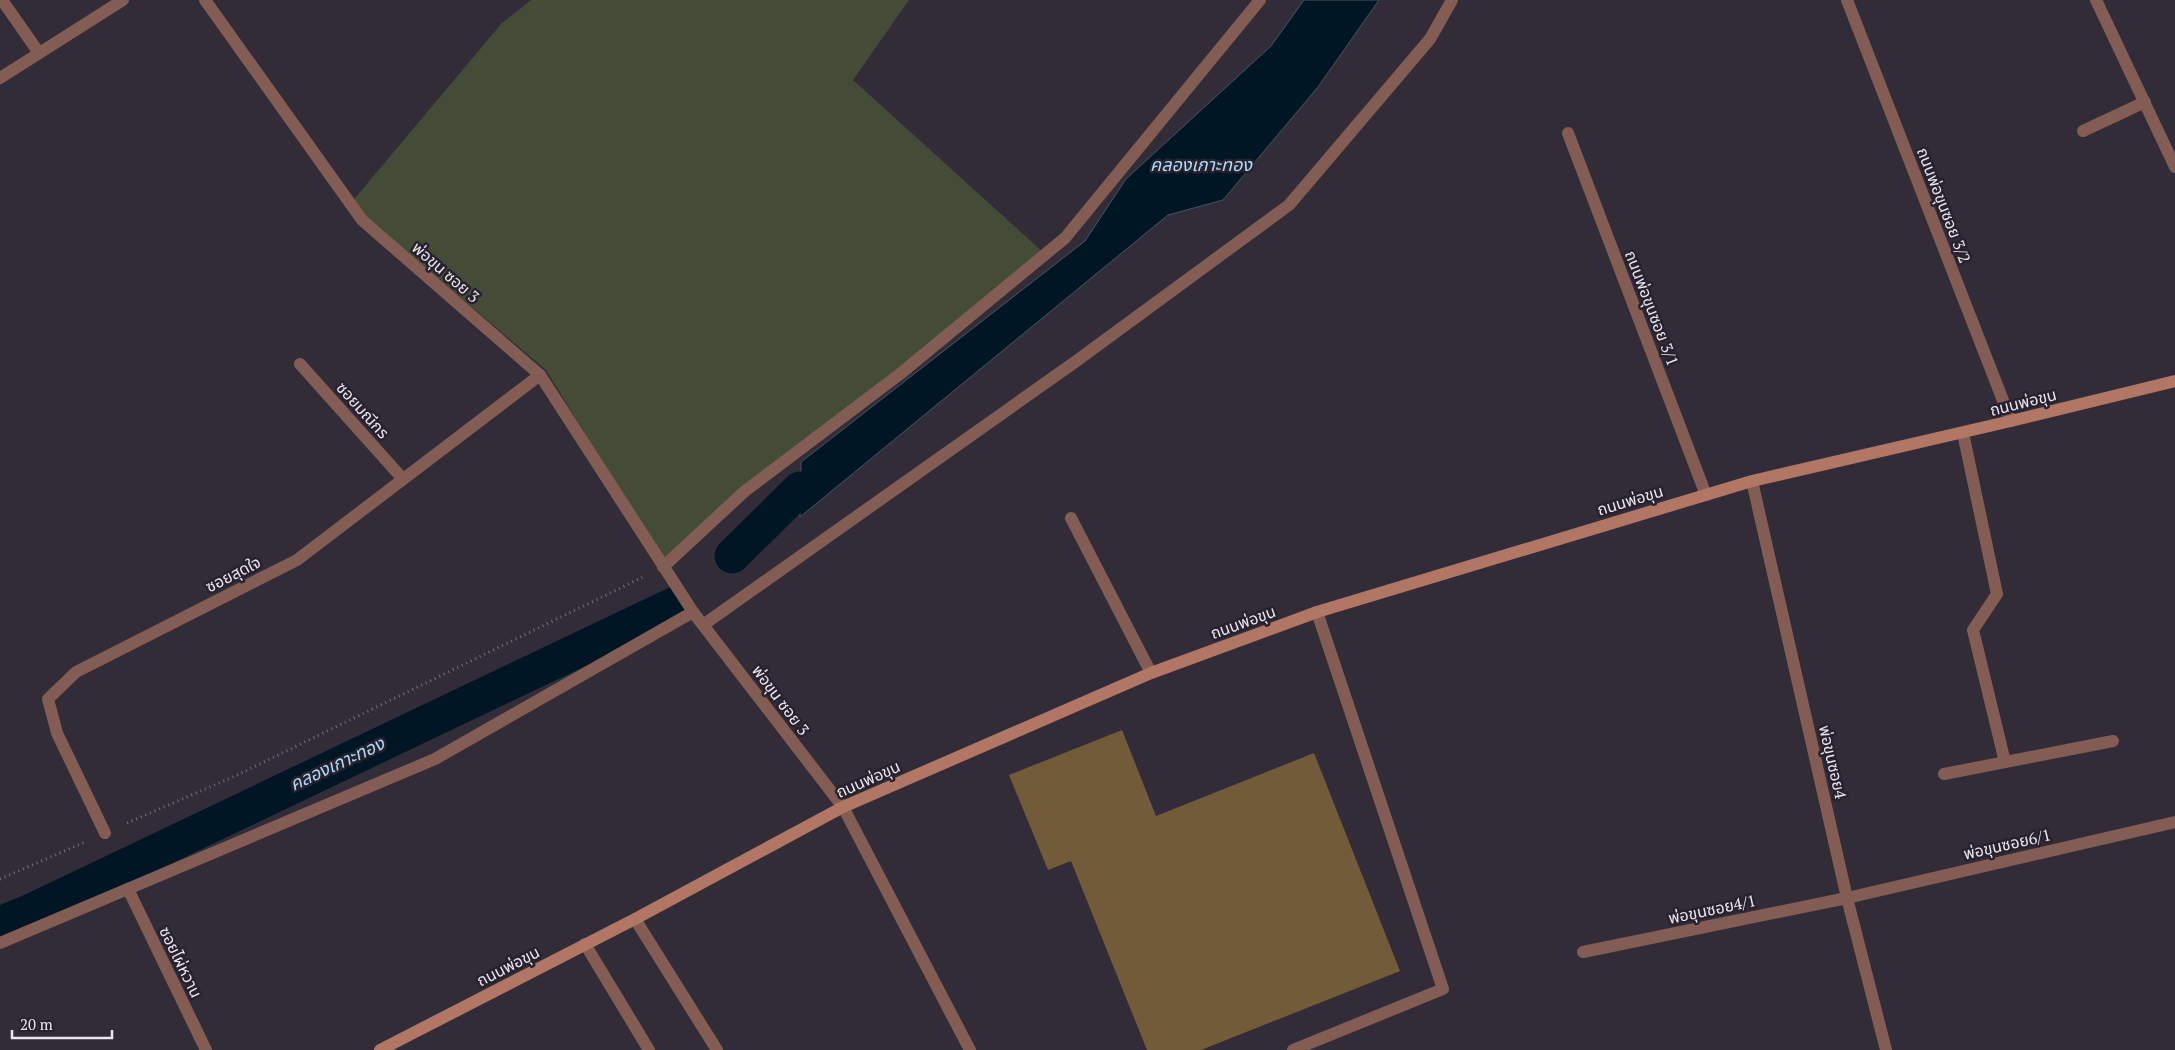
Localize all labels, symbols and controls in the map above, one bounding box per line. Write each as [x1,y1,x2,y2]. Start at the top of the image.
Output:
street label: ถนนพ่อขุนซอย 3/2 [1912,144,1976,266]
water label: คลองเกาะทอง [1150,152,1253,176]
street label: พ่อขุน ซอย 3 [408,237,484,307]
street label: ถนนพ่อขุนซอย 3/1 [1620,247,1684,369]
street label: ซอยมณีกร [332,377,395,443]
street label: ถนนพ่อขุน [1987,383,2059,421]
street label: ถนนพ่อขุน [1594,480,1666,520]
street label: ซอยสุดใจ [202,551,264,597]
street label: ถนนพ่อขุน [1207,600,1279,644]
street label: พ่อขุน ซอย 3 [747,660,815,740]
street label: พ่อขุนซอย4 [1814,723,1852,801]
water label: คลองเกาะทอง [285,730,389,795]
street label: ถนนพ่อขุน [832,755,904,803]
street label: พ่อขุนซอย6/1 [1961,823,2053,865]
street label: พ่อขุนซอย4/1 [1666,889,1758,929]
street label: ซอยไผ่หวาน [154,923,208,1001]
street label: ถนนพ่อขุน [473,941,543,991]
scale bar [12,1008,112,1040]
text: 20 m [20,1014,53,1034]

